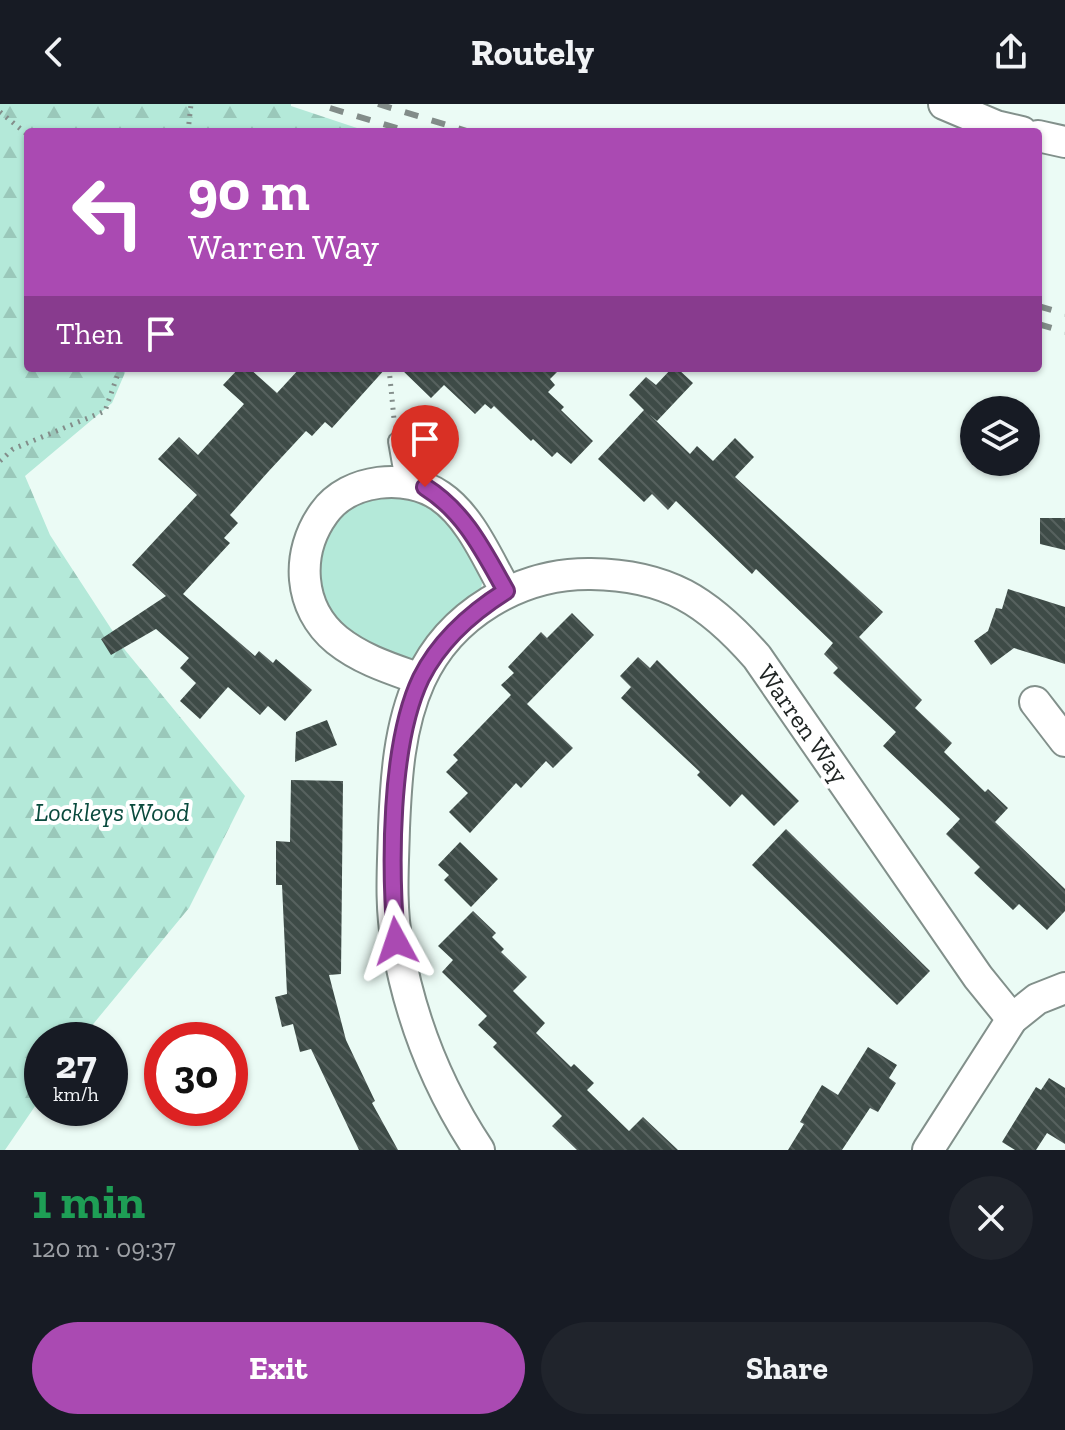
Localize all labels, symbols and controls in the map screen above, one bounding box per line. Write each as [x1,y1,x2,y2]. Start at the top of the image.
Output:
icon: back [32,30,76,74]
icon: share [989,30,1033,74]
text: Routely [471,31,594,74]
text: 90 m [188,157,310,224]
icon: left [56,160,160,264]
text: Warren Way [188,225,379,268]
icon: arrive [139,312,183,356]
text: Then [56,316,123,352]
map controls [960,396,1040,476]
button: layers [960,396,1040,476]
pin [391,405,459,487]
icon: arrive [403,417,447,461]
street label: Warren Way [750,658,856,790]
park label: Lockleys Wood [34,796,190,828]
position arrow [354,899,438,983]
speed limit sign: 30 [144,1022,248,1126]
text: 27 [55,1040,97,1088]
text: km/h [53,1082,99,1106]
text: 1 min [32,1173,145,1230]
button: close [949,1176,1033,1260]
text: 120 m · 09:37 [32,1232,176,1264]
button: Exit [32,1322,525,1414]
button: Share [541,1322,1033,1414]

